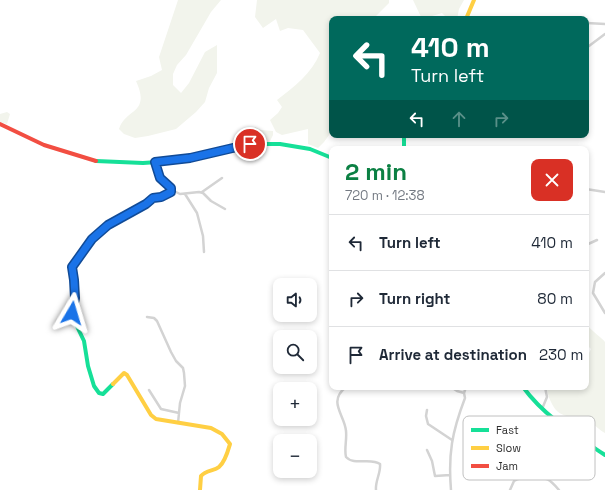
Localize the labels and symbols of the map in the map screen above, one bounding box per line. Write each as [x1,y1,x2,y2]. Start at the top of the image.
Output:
pin [233,127,267,161]
position arrow [51,292,93,334]
legend [463,416,595,480]
text: Fast [496,423,519,437]
text: Slow [496,441,521,455]
text: Jam [496,459,518,473]

